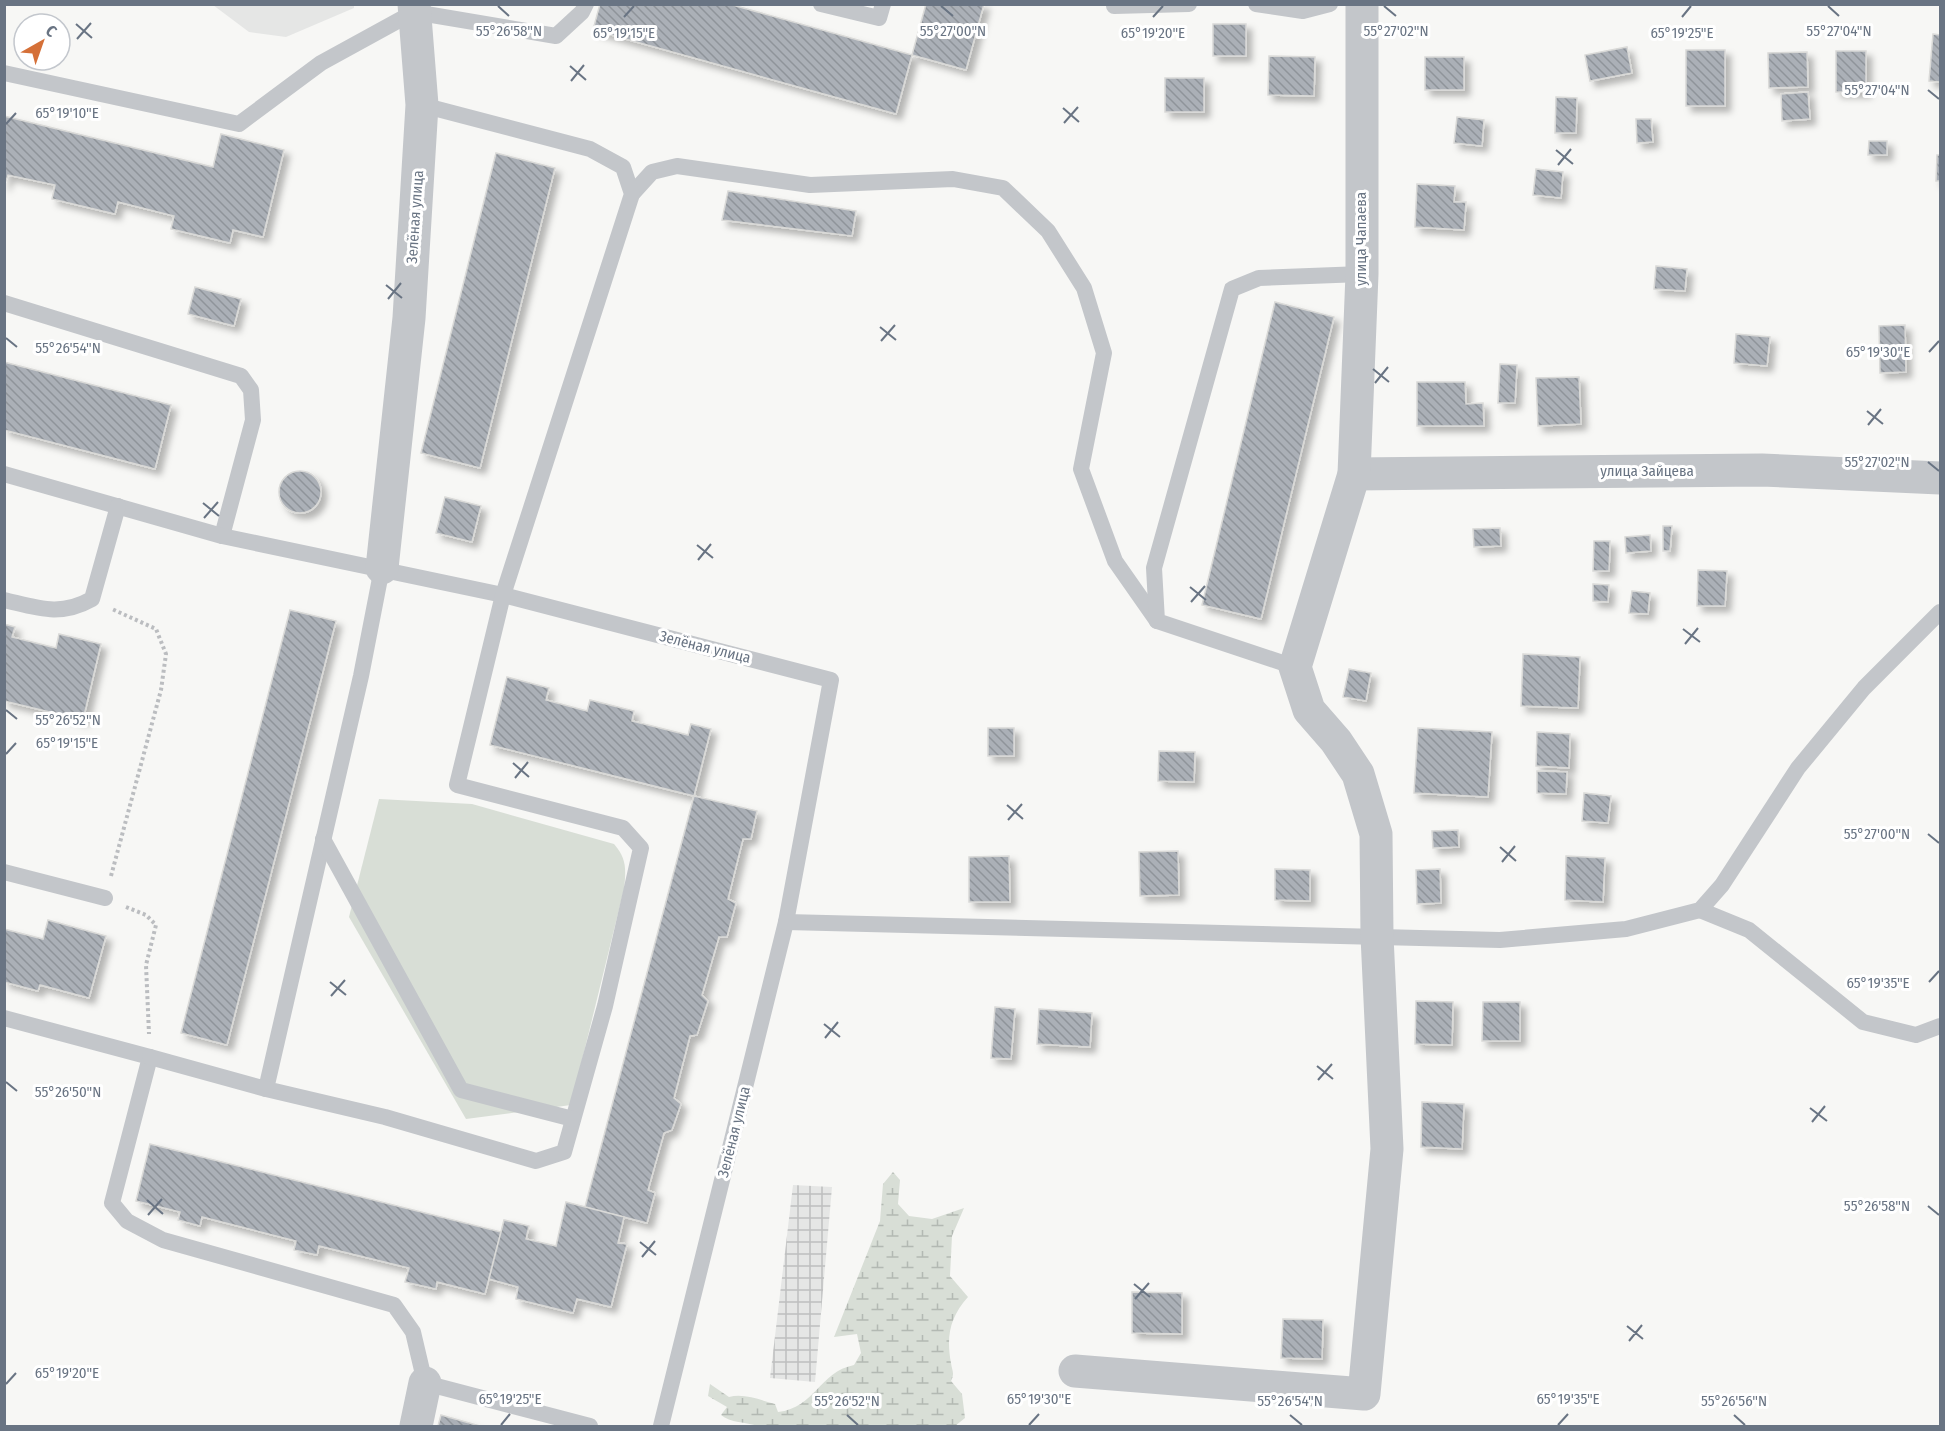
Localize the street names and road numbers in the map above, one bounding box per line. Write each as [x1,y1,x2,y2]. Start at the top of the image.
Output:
street label: Зелёная улица [403,170,427,264]
street label: улица Чапаева [1352,192,1370,286]
street label: улица Зайцева [1600,462,1694,480]
street label: Зелёная улица [658,627,752,667]
street label: Зелёная улица [714,1085,754,1179]

